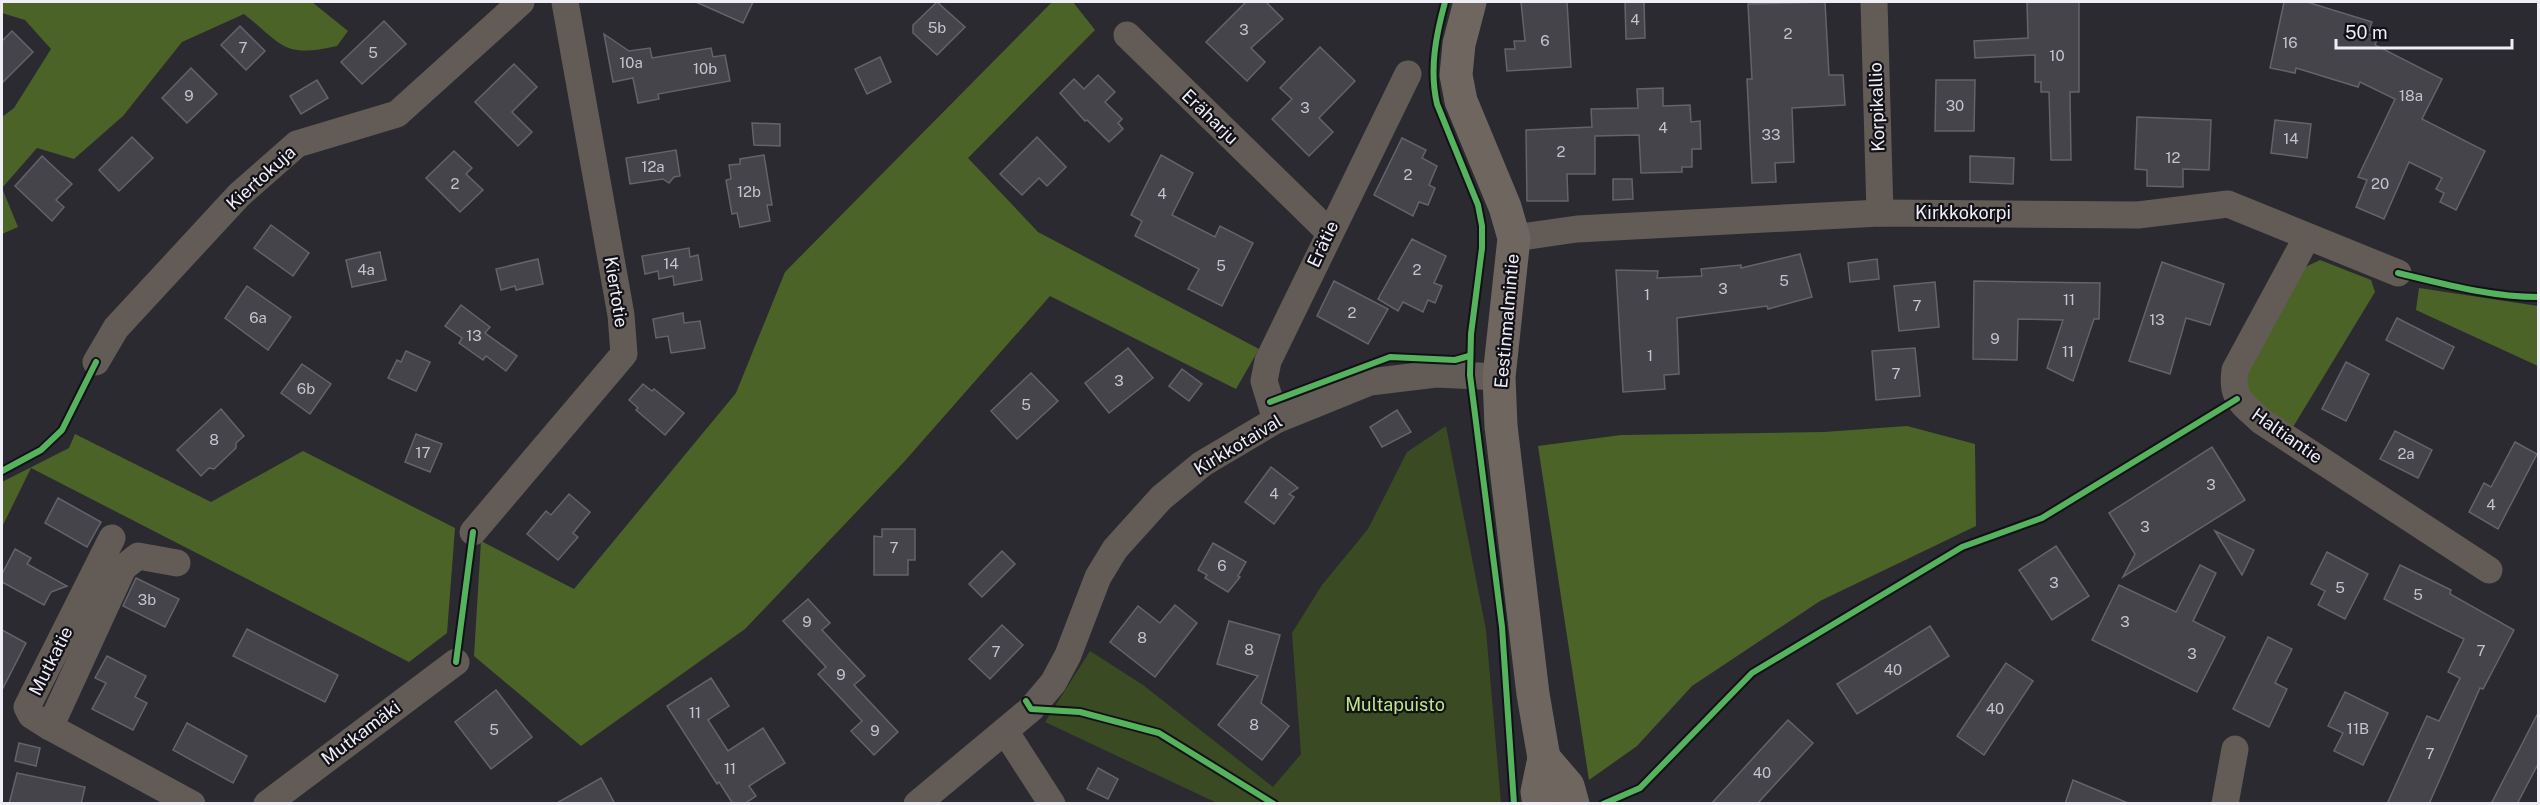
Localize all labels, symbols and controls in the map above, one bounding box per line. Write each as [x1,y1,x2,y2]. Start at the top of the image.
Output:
house number: 4 [1630,11,1640,28]
scale bar [2336,12,2512,50]
house number: 5b [928,19,946,36]
house number: 3 [1239,21,1249,38]
text: 50 m [2345,22,2388,43]
house number: 2 [1784,25,1793,42]
house number: 6 [1540,32,1550,49]
house number: 16 [2282,34,2298,51]
house number: 7 [238,39,248,56]
house number: 5 [368,44,378,61]
house number: 10 [2049,47,2065,64]
house number: 10a [619,54,643,71]
house number: 10b [693,60,717,77]
street label: Korpikallio [1864,62,1889,152]
street label: Eräharju [1178,85,1243,149]
house number: 9 [184,87,194,104]
house number: 18a [2399,87,2423,104]
house number: 30 [1946,97,1964,114]
house number: 3 [1300,99,1310,116]
house number: 4 [1658,119,1668,136]
house number: 33 [1762,126,1780,143]
house number: 14 [2283,130,2299,147]
street label: Kiertokuja [222,141,300,214]
house number: 2 [1557,143,1566,160]
house number: 12 [2165,149,2181,166]
house number: 12a [641,158,665,175]
house number: 2 [1404,166,1413,183]
house number: 2 [451,175,460,192]
house number: 20 [2371,175,2389,192]
house number: 12b [737,183,761,200]
house number: 4 [1157,185,1167,202]
street label: Kirkkokorpi [1915,202,2011,223]
street label: Erätie [1303,217,1342,270]
street label: Eestinmalmintie [1490,253,1523,389]
street label: Kiertotie [601,255,632,329]
house number: 14 [663,255,679,272]
house number: 5 [1216,257,1226,274]
house number: 4a [357,261,375,278]
house number: 2 [1413,261,1422,278]
house number: 5 [1779,272,1789,289]
house number: 3 [1718,280,1728,297]
house number: 1 [1644,286,1650,303]
house number: 11 [2063,291,2075,308]
house number: 7 [1912,297,1922,314]
house number: 2 [1348,304,1357,321]
house number: 6a [249,309,267,326]
house number: 13 [2149,311,2165,328]
house number: 13 [466,327,482,344]
house number: 9 [1990,330,2000,347]
house number: 11 [2062,343,2074,360]
house number: 1 [1647,347,1653,364]
house number: 7 [1891,365,1901,382]
house number: 3 [1114,372,1124,389]
house number: 6b [297,380,315,397]
house number: 5 [1021,396,1031,413]
street label: Haltiantie [2248,404,2327,468]
street label: Kirkkotaival [1190,410,1286,479]
house number: 8 [209,431,219,448]
house number: 17 [415,444,431,461]
house number: 2a [2397,445,2415,462]
house number: 3 [2206,476,2216,493]
house number: 4 [1269,485,1279,502]
house number: 4 [2486,496,2496,513]
house number: 3 [2140,518,2150,535]
house number: 7 [889,539,899,556]
house number: 6 [1217,557,1227,574]
house number: 3 [2049,574,2059,591]
house number: 5 [2335,579,2345,596]
house number: 5 [2413,586,2423,603]
house number: 3b [138,591,156,608]
house number: 9 [802,613,812,630]
house number: 3 [2120,613,2130,630]
street label: Mutkatie [24,623,77,699]
house number: 8 [1137,629,1147,646]
house number: 8 [1244,641,1254,658]
house number: 7 [2476,642,2486,659]
house number: 7 [991,643,1001,660]
house number: 3 [2187,645,2197,662]
house number: 40 [1884,661,1902,678]
house number: 9 [836,666,846,683]
park label: Multapuisto [1345,694,1445,715]
street label: Mutkamäki [317,696,404,769]
house number: 40 [1986,700,2004,717]
house number: 11 [689,704,701,721]
house number: 8 [1249,716,1259,733]
house number: 11B [2347,720,2369,737]
house number: 5 [489,721,499,738]
house number: 9 [870,722,880,739]
house number: 7 [2425,745,2435,762]
house number: 11 [724,760,736,777]
house number: 40 [1753,764,1771,781]

